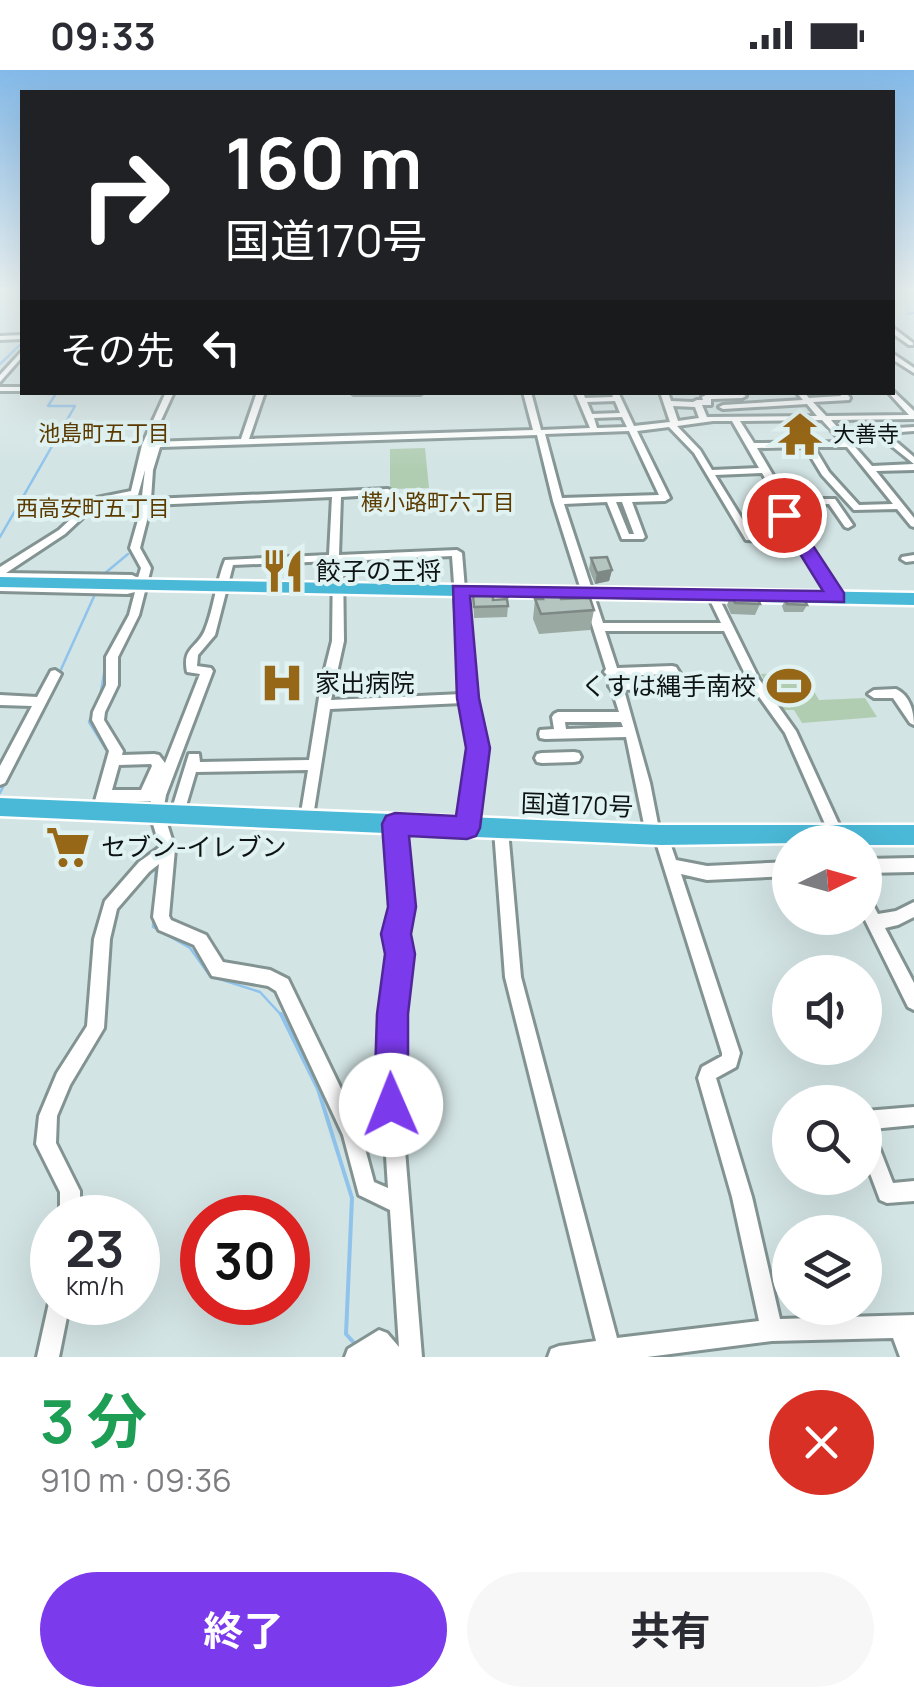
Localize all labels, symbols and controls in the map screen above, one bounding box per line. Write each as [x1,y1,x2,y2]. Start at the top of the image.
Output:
text: 09:33 [50,9,156,61]
text: 160 m [225,114,422,210]
icon: right [60,130,190,260]
text: 国道170号 [225,209,428,271]
icon: left [194,320,249,375]
text: その先 [60,323,174,375]
temple icon: 大善寺 [776,410,824,458]
district label: 池島町五丁目 [38,418,170,448]
place label: 大善寺 [833,419,899,449]
pin [742,473,827,558]
district label: 横小路町六丁目 [361,487,515,517]
icon: arrive [757,488,812,543]
district label: 西高安町五丁目 [16,493,170,523]
restaurant icon: 餃子の王将 [259,547,307,595]
place label: 餃子の王将 [316,553,441,588]
hospital icon: 家出病院 [258,659,306,707]
sports icon: くすは縄手南校 [765,662,813,710]
place label: 家出病院 [315,665,415,700]
place label: くすは縄手南校 [581,668,756,703]
street label: 国道170号 [520,785,634,824]
supermarket icon: セブン-イレブン [44,823,92,871]
north arrow [772,825,882,935]
map controls [772,825,882,1325]
place label: セブン-イレブン [101,829,287,864]
button: sound [772,955,882,1065]
position arrow [339,1053,443,1157]
button: search [772,1085,882,1195]
speed limit sign: 30 [180,1195,310,1325]
text: 23 [66,1214,124,1282]
button: layers [772,1215,882,1325]
text: km/h [66,1268,124,1303]
text: 3 分 [40,1379,147,1461]
button: close [769,1390,874,1495]
text: 910 m · 09:36 [40,1458,232,1502]
button: 終了 [40,1572,447,1687]
button: 共有 [467,1572,874,1687]

